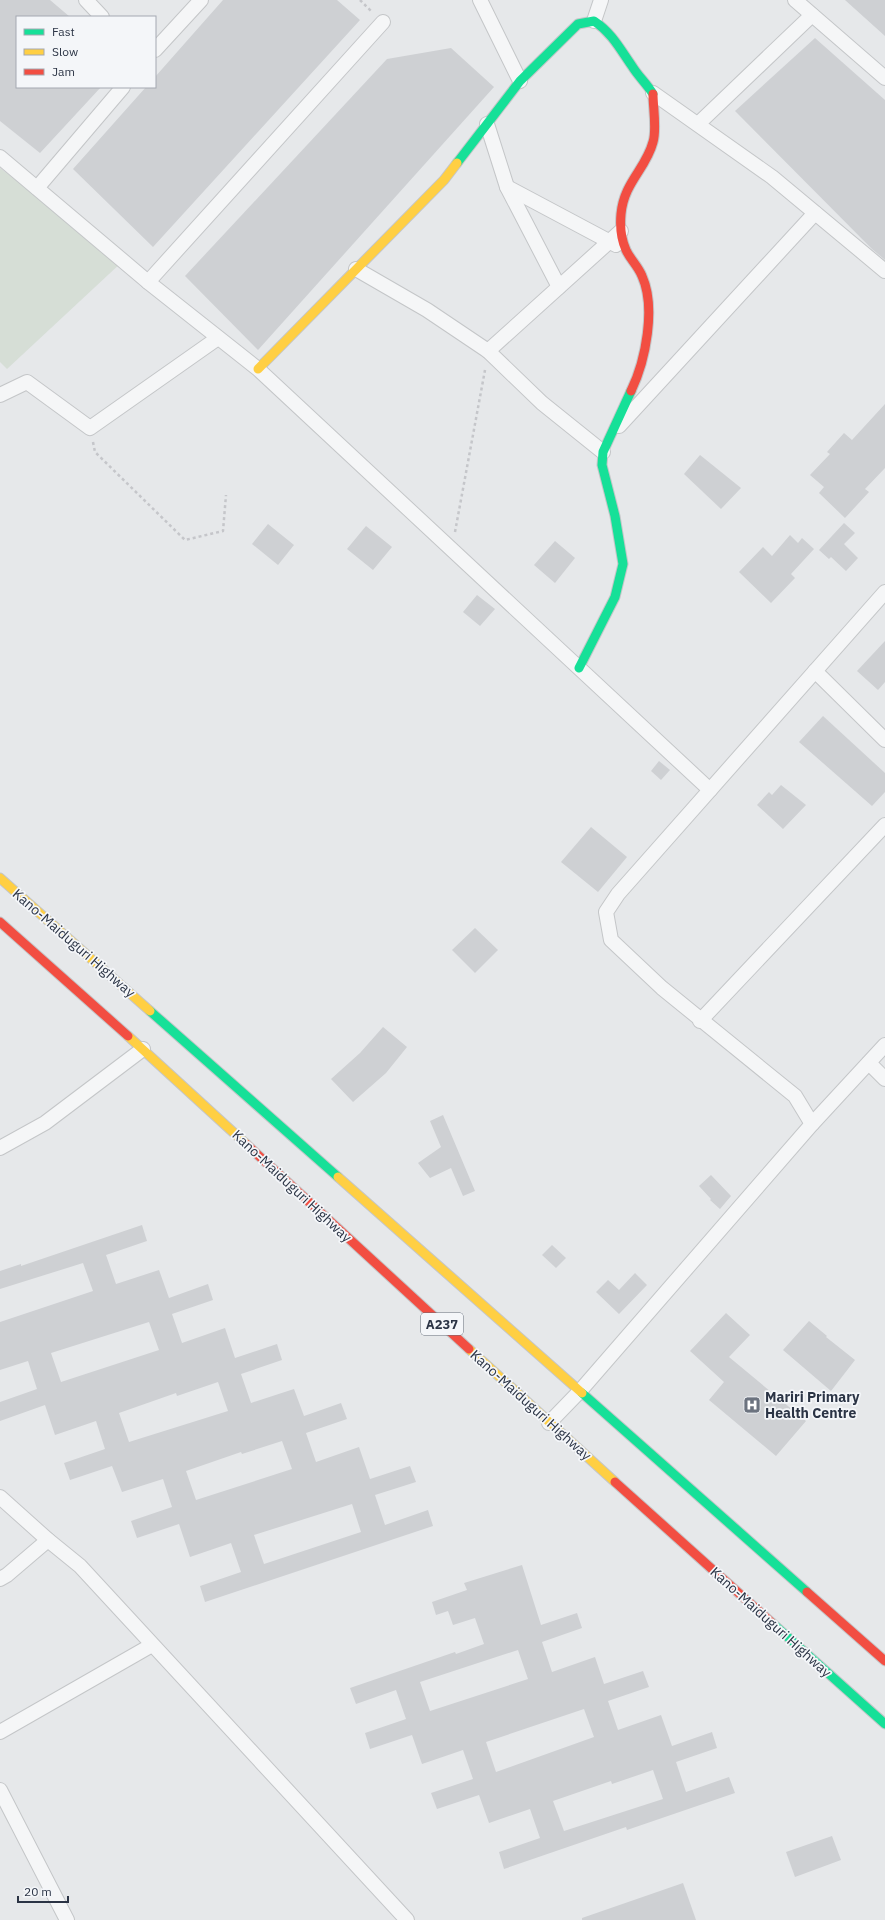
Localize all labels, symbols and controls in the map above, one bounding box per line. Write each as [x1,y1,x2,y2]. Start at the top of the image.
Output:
legend [16,16,156,88]
text: Fast [52,24,75,39]
text: Slow [52,44,78,59]
text: Jam [52,64,75,79]
street label: Kano-Maiduguri Highway [9,885,139,1001]
street label: Kano-Maiduguri Highway [228,1126,356,1246]
road number: A237 [421,1313,463,1335]
street label: Kano-Maiduguri Highway [467,1346,595,1464]
place label: Mariri Primary Health Centre [765,1388,860,1422]
hospital icon: Mariri Primary Health Centre [742,1395,762,1415]
street label: Kano-Maiduguri Highway [707,1563,835,1681]
scale bar [18,1878,68,1904]
text: 20 m [24,1884,52,1899]

